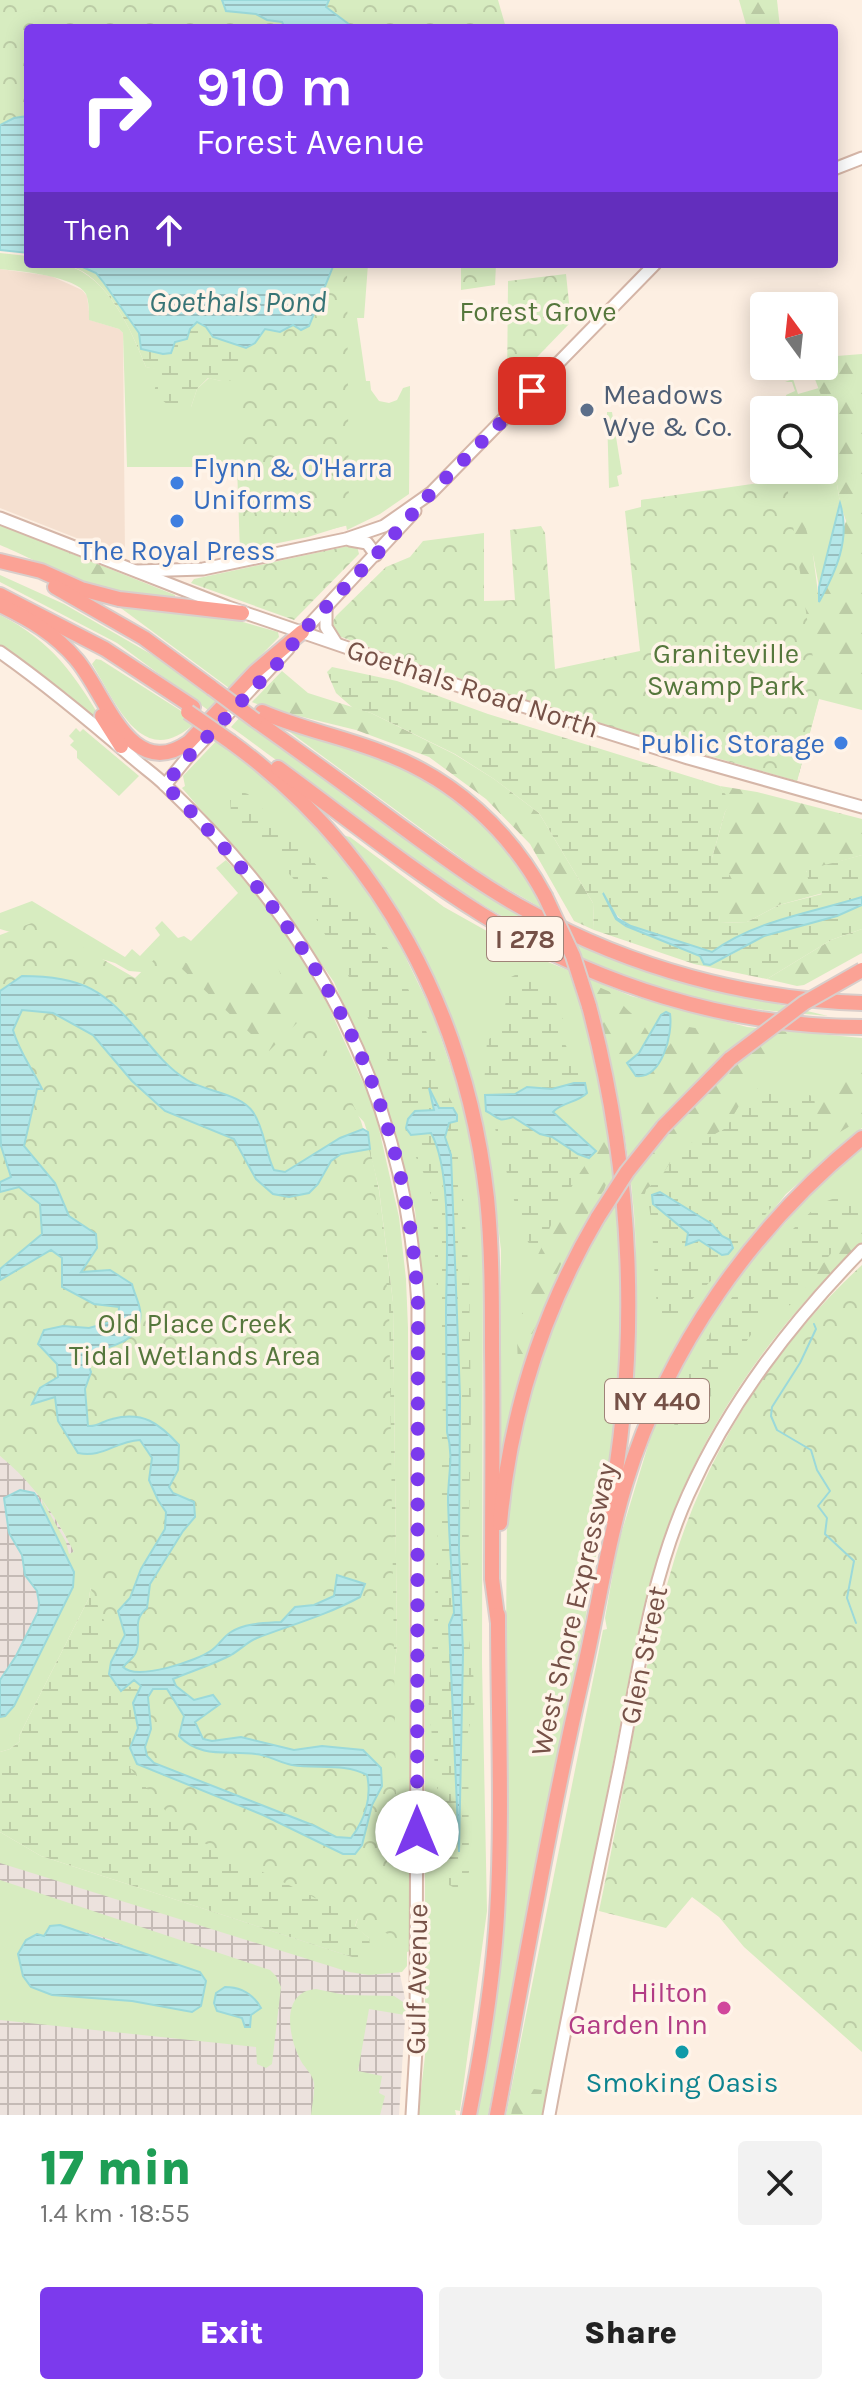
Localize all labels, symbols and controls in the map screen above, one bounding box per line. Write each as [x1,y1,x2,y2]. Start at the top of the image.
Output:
text: 910 m [196,54,353,119]
icon: right [64,56,168,160]
text: Forest Avenue [196,121,425,163]
icon: ahead [147,208,191,252]
text: Then [64,212,131,248]
water label: Goethals Pond [149,284,327,320]
north arrow [750,292,838,380]
map controls [750,292,838,484]
park label: Forest Grove [459,295,617,328]
pin [498,357,566,425]
icon: arrive [510,369,554,413]
place label: Meadows Wye & Co. [603,378,732,443]
button: search [750,396,838,484]
marker: Meadows Wye & Co. [578,401,596,419]
place label: Flynn & O'Harra Uniforms [193,451,393,516]
marker: Flynn & O'Harra Uniforms [168,474,186,492]
marker: The Royal Press [168,512,186,530]
place label: The Royal Press [79,534,275,567]
street label: Goethals Road North [343,632,603,745]
park label: Graniteville Swamp Park [647,637,805,702]
place label: Public Storage [640,727,825,760]
marker: Public Storage [832,734,850,752]
road number: I 278 [487,917,563,961]
park label: Old Place Creek Tidal Wetlands Area [69,1307,321,1372]
road number: NY 440 [605,1379,709,1423]
street label: West Shore Expressway [524,1459,623,1759]
street label: Glen Street [613,1583,674,1727]
position arrow [375,1790,459,1874]
street label: Gulf Avenue [399,1903,434,2055]
place label: Hilton Garden Inn [568,1976,708,2041]
marker: Hilton Garden Inn [715,1999,733,2017]
marker: Smoking Oasis [673,2043,691,2061]
place label: Smoking Oasis [585,2066,779,2099]
text: 17 min [40,2140,191,2196]
button: close [738,2141,822,2225]
text: 1.4 km · 18:55 [40,2198,190,2229]
button: Exit [40,2287,423,2379]
button: Share [439,2287,822,2379]

